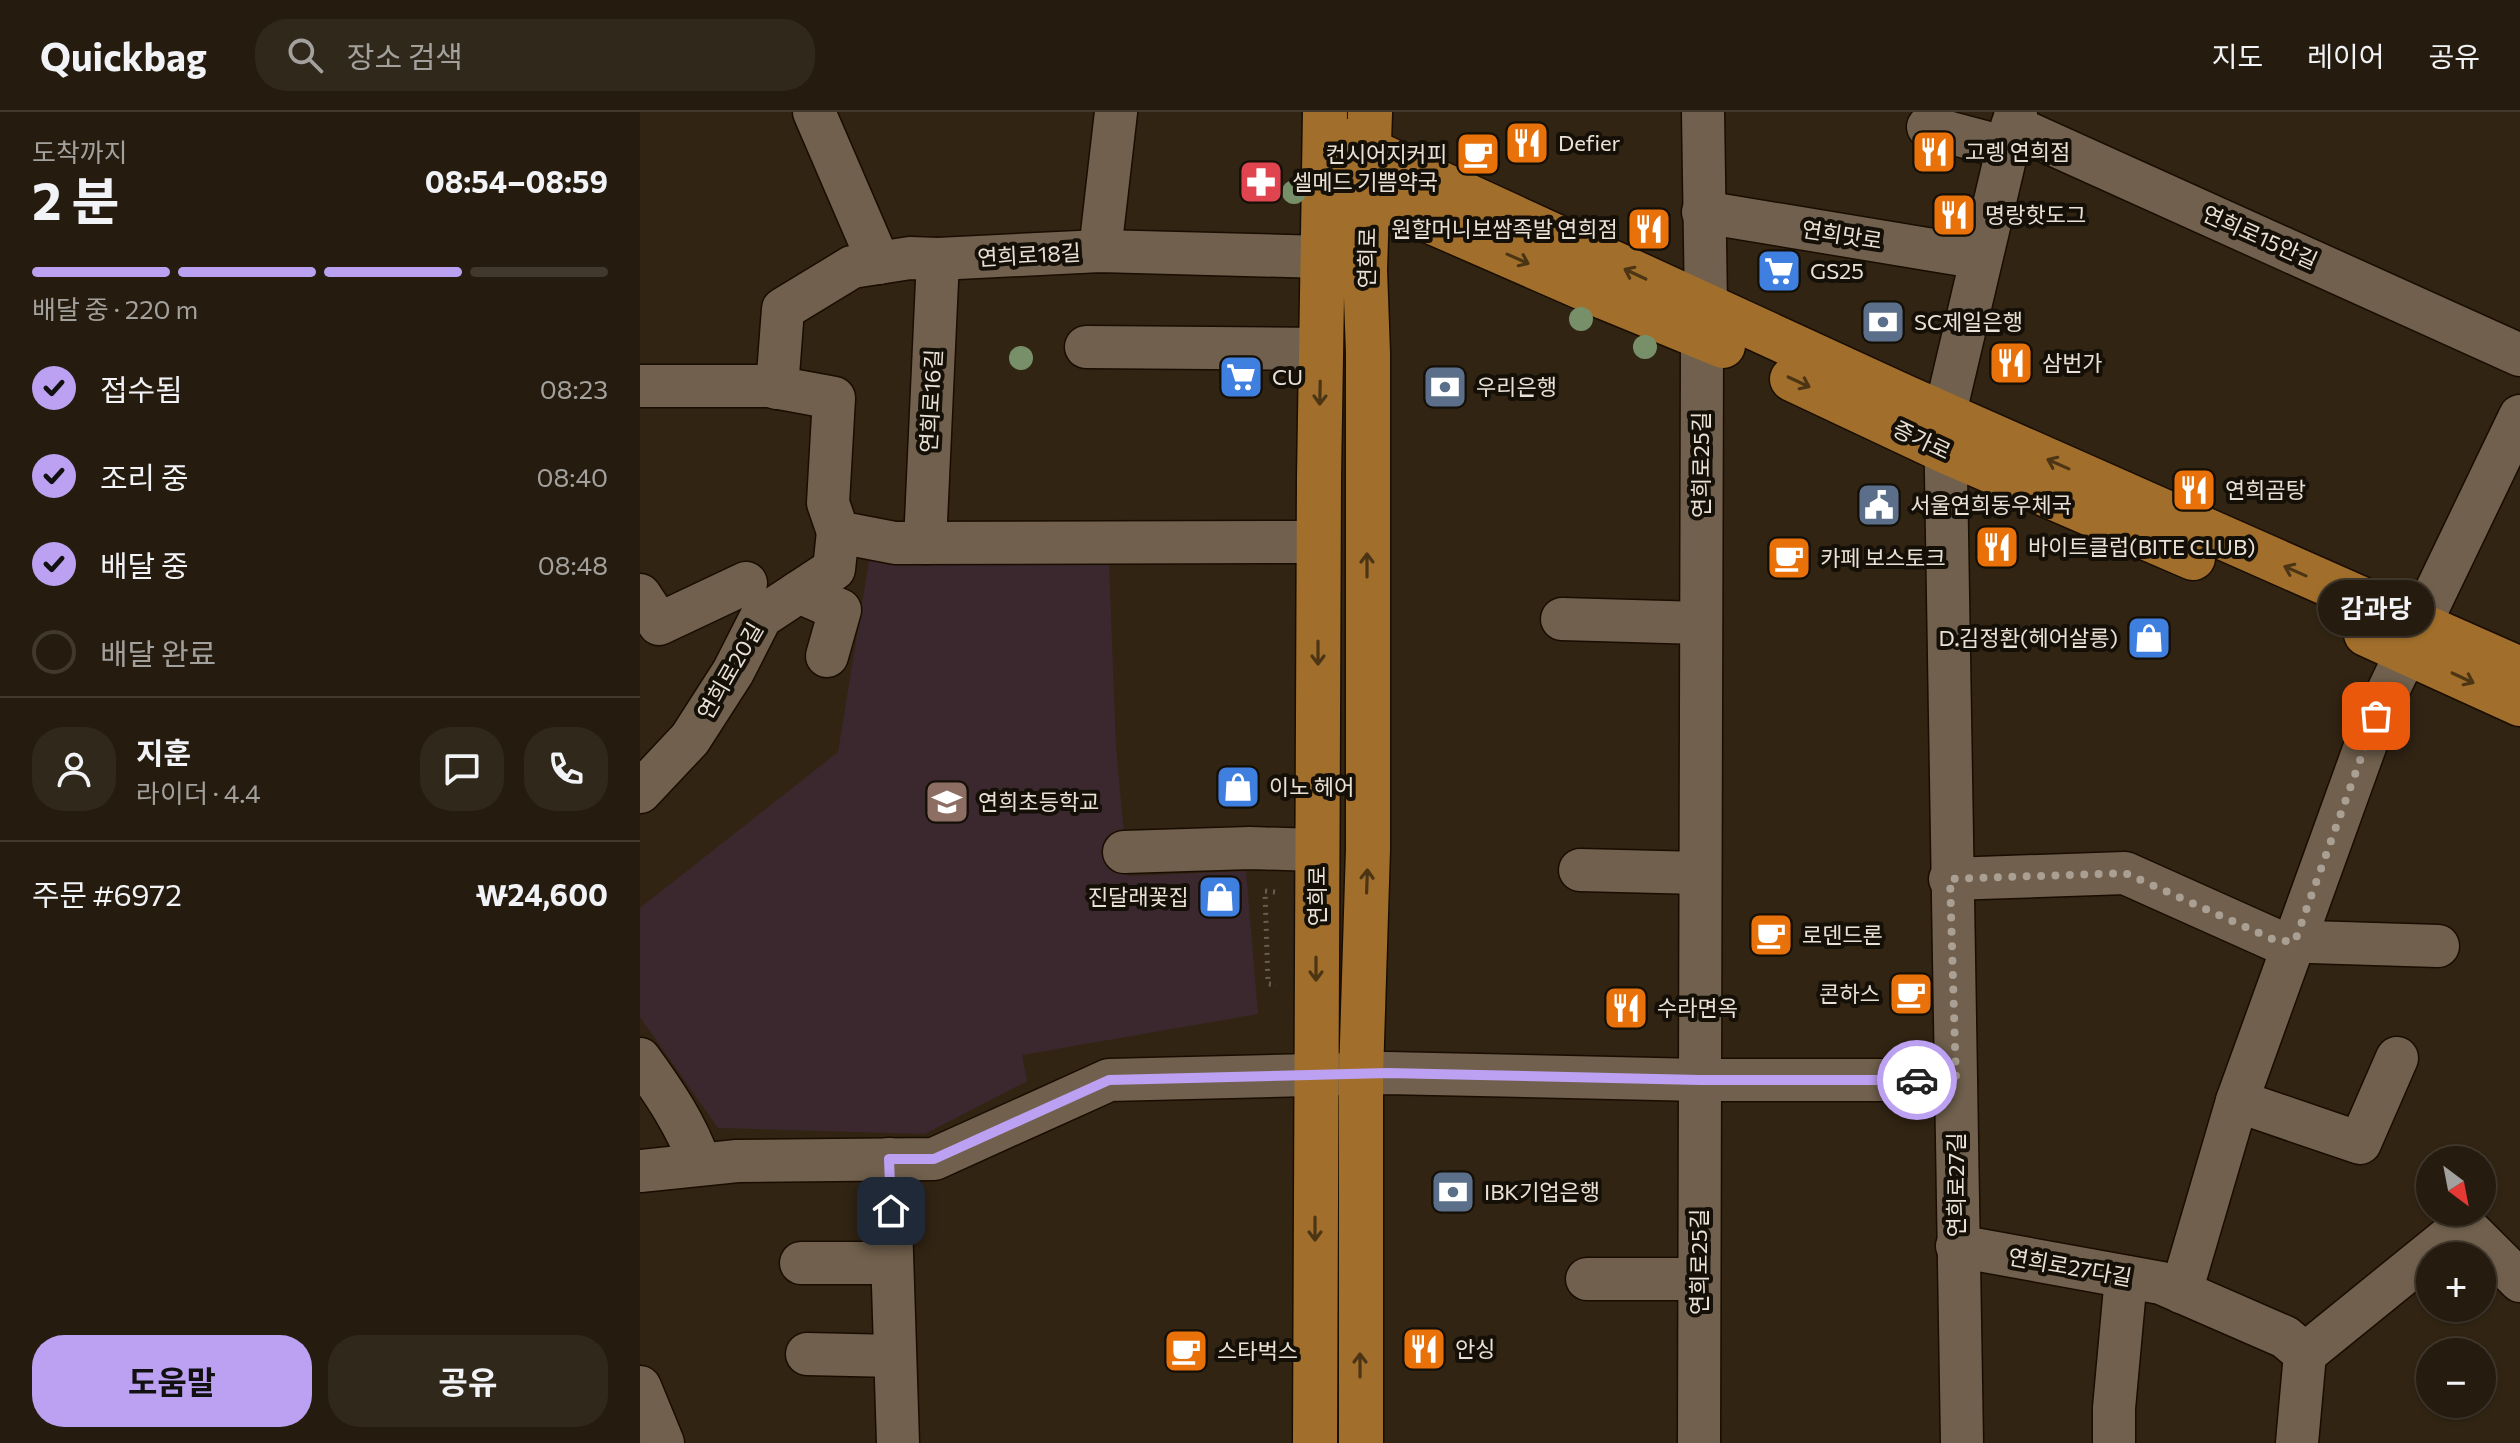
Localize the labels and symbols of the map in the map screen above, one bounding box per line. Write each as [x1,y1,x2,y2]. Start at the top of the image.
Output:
restaurant icon: Defier [1503,119,1551,167]
restaurant icon: 고렝 연희점 [1910,128,1958,176]
place label: Defier [1558,129,1621,156]
cafe icon: 컨시어지커피 [1454,130,1502,178]
place label: 고렝 연희점 [1965,138,2070,165]
place label: 컨시어지커피 [1326,140,1447,167]
pharmacy icon: 셀메드 기쁨약국 [1237,158,1285,206]
place label: 셀메드 기쁨약국 [1292,168,1438,195]
restaurant icon: 명랑핫도그 [1930,191,1978,239]
street label: 연희로15안길 [2198,199,2322,274]
place label: 명랑핫도그 [1985,201,2086,228]
restaurant icon: 원할머니보쌈족발 연희점 [1625,205,1673,253]
place label: 원할머니보쌈족발 연희점 [1391,215,1618,242]
street label: 연희맛로 [1800,215,1884,254]
street label: 연희로 [1352,227,1381,289]
street label: 연희로18길 [976,238,1081,271]
supermarket icon: GS25 [1755,247,1803,295]
one-way arrow [1505,253,1529,268]
place label: GS25 [1810,257,1864,284]
one-way arrow [1624,266,1648,281]
bank icon: SC제일은행 [1859,298,1907,346]
place label: SC제일은행 [1914,308,2023,335]
restaurant icon: 삼번가 [1987,339,2035,387]
street label: 연희로16길 [914,348,947,453]
place label: 삼번가 [2042,349,2103,376]
supermarket icon: CU [1217,353,1265,401]
place label: CU [1272,363,1303,390]
bank icon: 우리은행 [1421,363,1469,411]
place label: 우리은행 [1476,373,1557,400]
one-way arrow [1787,375,1811,390]
one-way arrow [1312,379,1328,406]
street label: 연희로25길 [1687,412,1714,518]
street label: 증가로 [1889,414,1955,465]
one-way arrow [2046,456,2071,471]
restaurant icon: 연희곰탕 [2170,466,2218,514]
place label: 연희곰탕 [2225,476,2306,503]
public building icon: 서울연희동우체국 [1855,481,1903,529]
place label: 서울연희동우체국 [1910,491,2072,518]
restaurant icon: 바이트클럽(BITE CLUB) [1973,523,2021,571]
place label: 바이트클럽(BITE CLUB) [2028,533,2256,560]
cafe icon: 카페 보스토크 [1765,534,1813,582]
place label: 카페 보스토크 [1820,544,1946,571]
one-way arrow [1359,552,1375,579]
one-way arrow [2284,562,2308,577]
callout: 감과당 [2318,580,2434,636]
shop icon: D.김정환(헤어살롱) [2125,614,2173,662]
street label: 연희로20길 [691,617,768,724]
place label: D.김정환(헤어살롱) [1939,624,2118,651]
one-way arrow [1310,639,1326,666]
one-way arrow [2451,672,2475,687]
pin [2342,682,2410,750]
shop icon: 이노 헤어 [1214,763,1262,811]
place label: 이노 헤어 [1269,773,1354,800]
school or university icon: 연희초등학교 [923,778,971,826]
place label: 연희초등학교 [978,788,1099,815]
street label: 연희로 [1303,866,1330,926]
one-way arrow [1359,868,1375,895]
shop icon: 진달래꽃집 [1196,873,1244,921]
place label: 진달래꽃집 [1088,883,1189,910]
cafe icon: 로덴드론 [1747,911,1795,959]
place label: 로덴드론 [1802,921,1883,948]
one-way arrow [1309,955,1324,982]
cafe icon: 콘하스 [1887,970,1935,1018]
place label: 콘하스 [1819,980,1880,1007]
restaurant icon: 수라면옥 [1602,984,1650,1032]
place label: 수라면옥 [1657,994,1738,1021]
courier [1877,1040,1957,1120]
street label: 연희로27길 [1942,1133,1969,1237]
north arrow [2416,1146,2496,1226]
bank icon: IBK기업은행 [1429,1168,1477,1216]
pin [857,1177,925,1245]
place label: IBK기업은행 [1484,1178,1600,1205]
street label: 연희로25길 [1685,1209,1712,1315]
one-way arrow [1307,1215,1323,1242]
street label: 연희로27다길 [2006,1242,2134,1291]
restaurant icon: 안싱 [1400,1325,1448,1373]
cafe icon: 스타벅스 [1162,1327,1210,1375]
place label: 안싱 [1455,1335,1495,1362]
place label: 스타벅스 [1217,1337,1298,1364]
one-way arrow [1352,1352,1368,1379]

